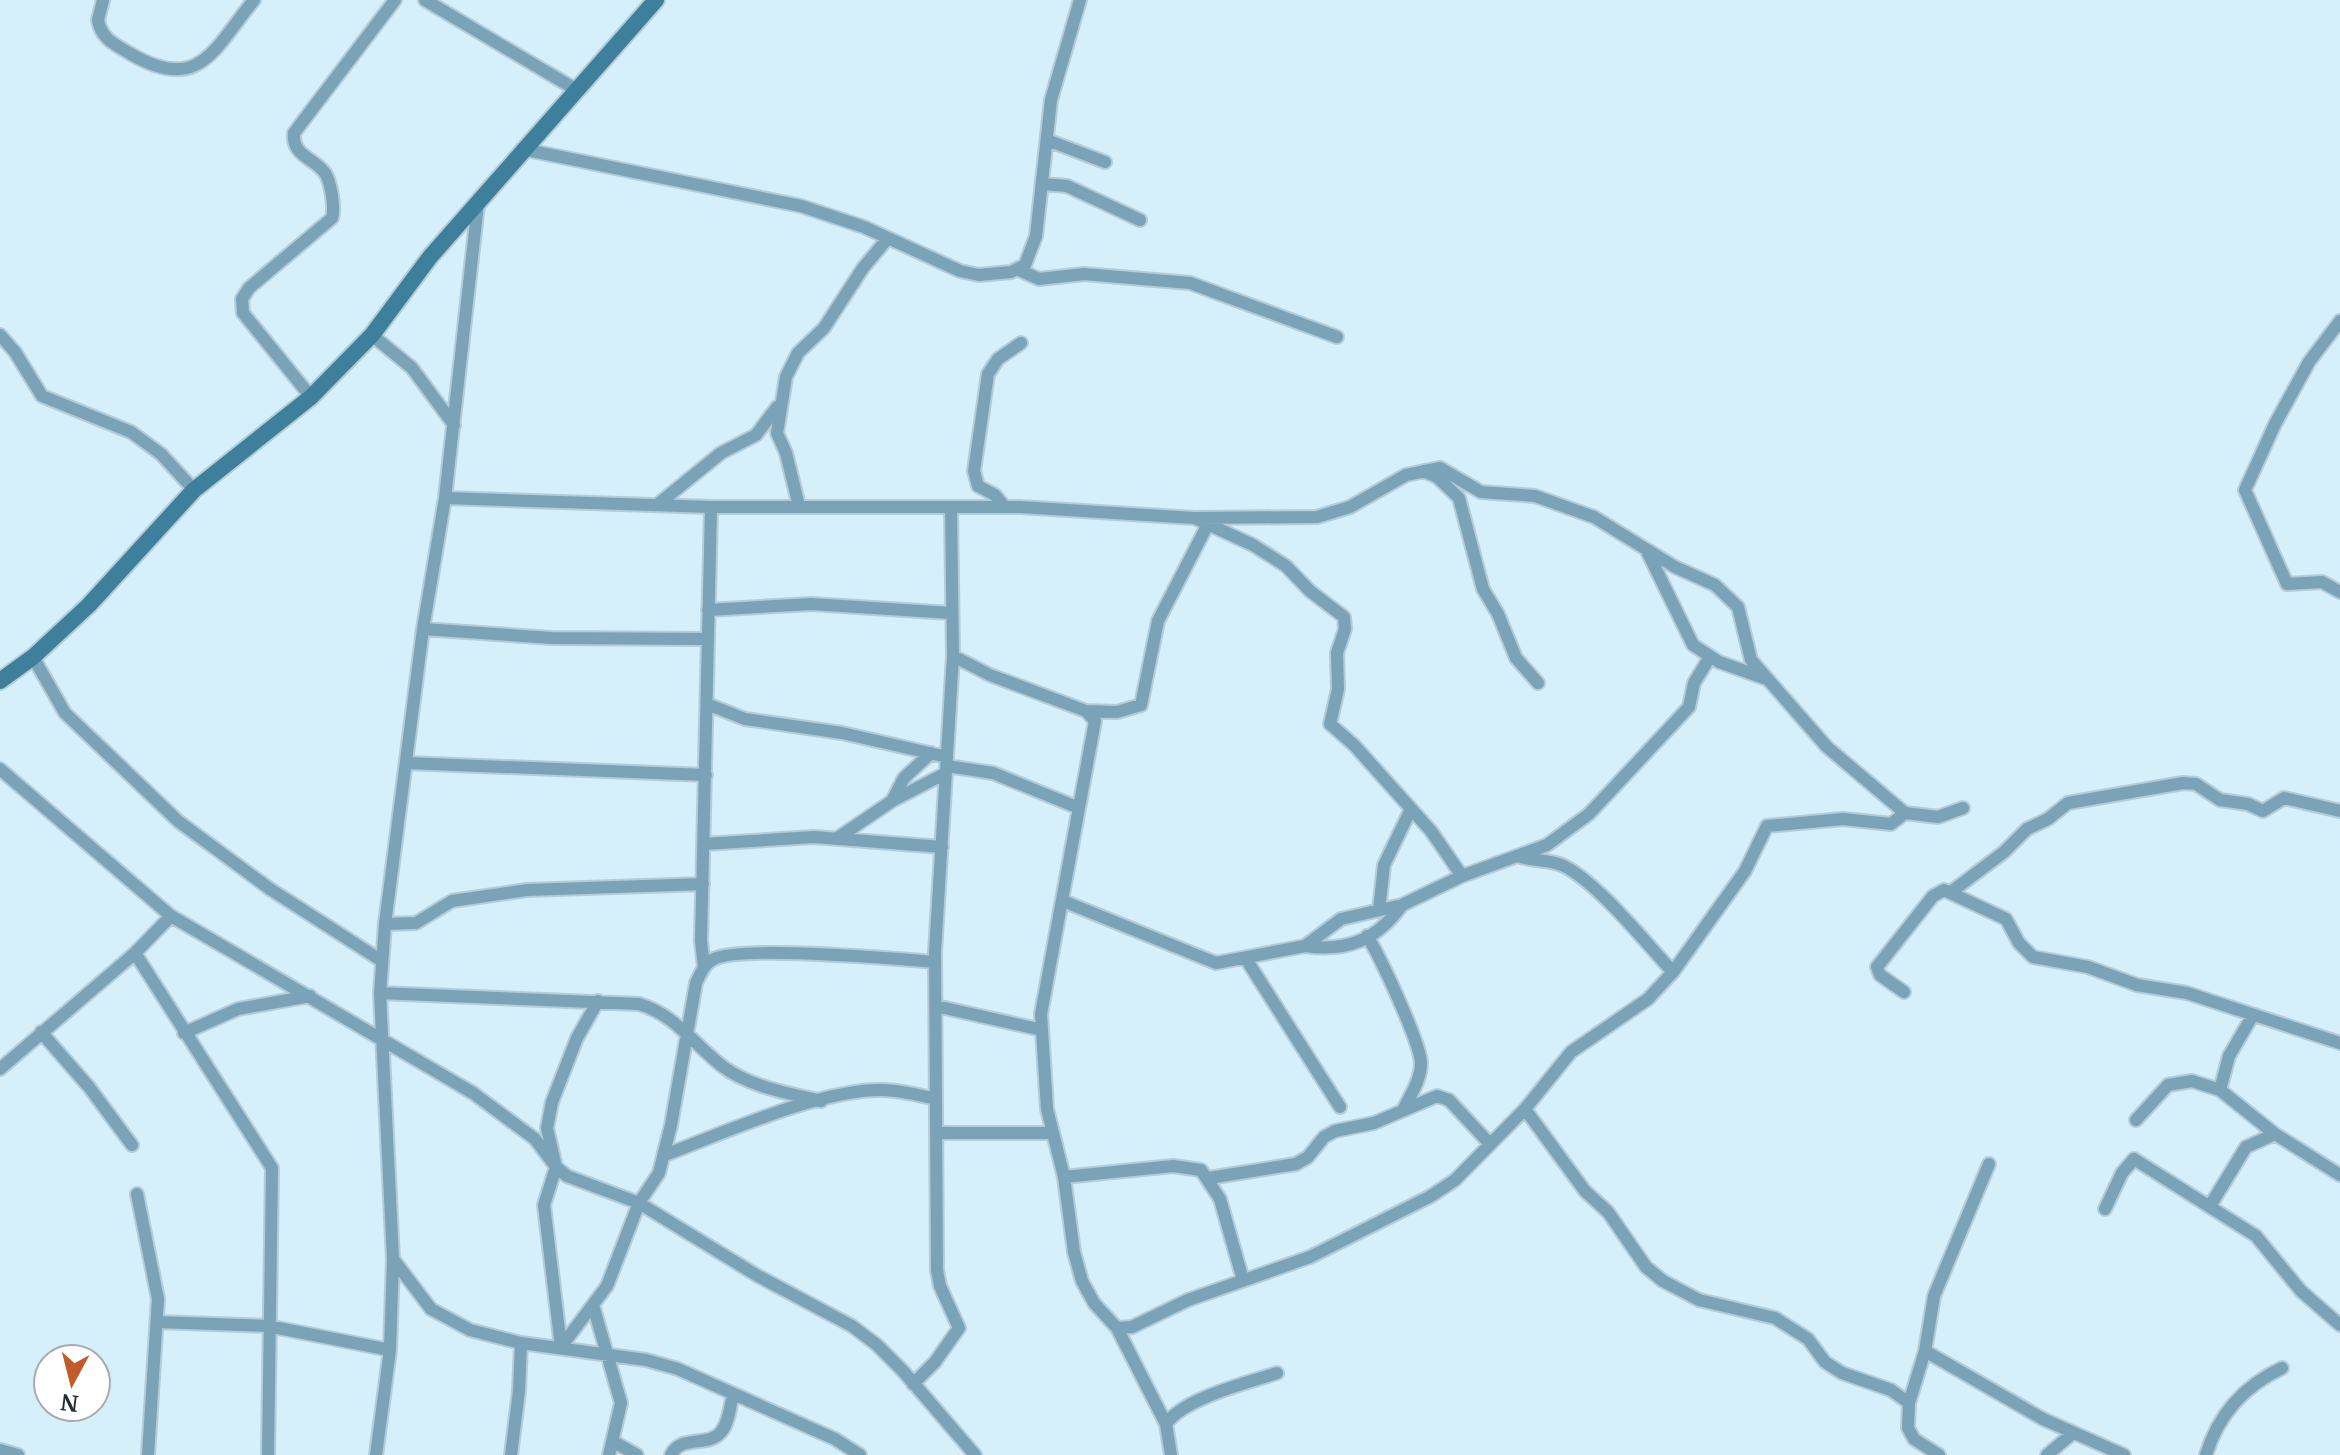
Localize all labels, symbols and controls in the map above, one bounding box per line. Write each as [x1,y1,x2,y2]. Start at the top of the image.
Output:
north arrow [32,1343,112,1423]
text: N [59,1388,80,1418]

